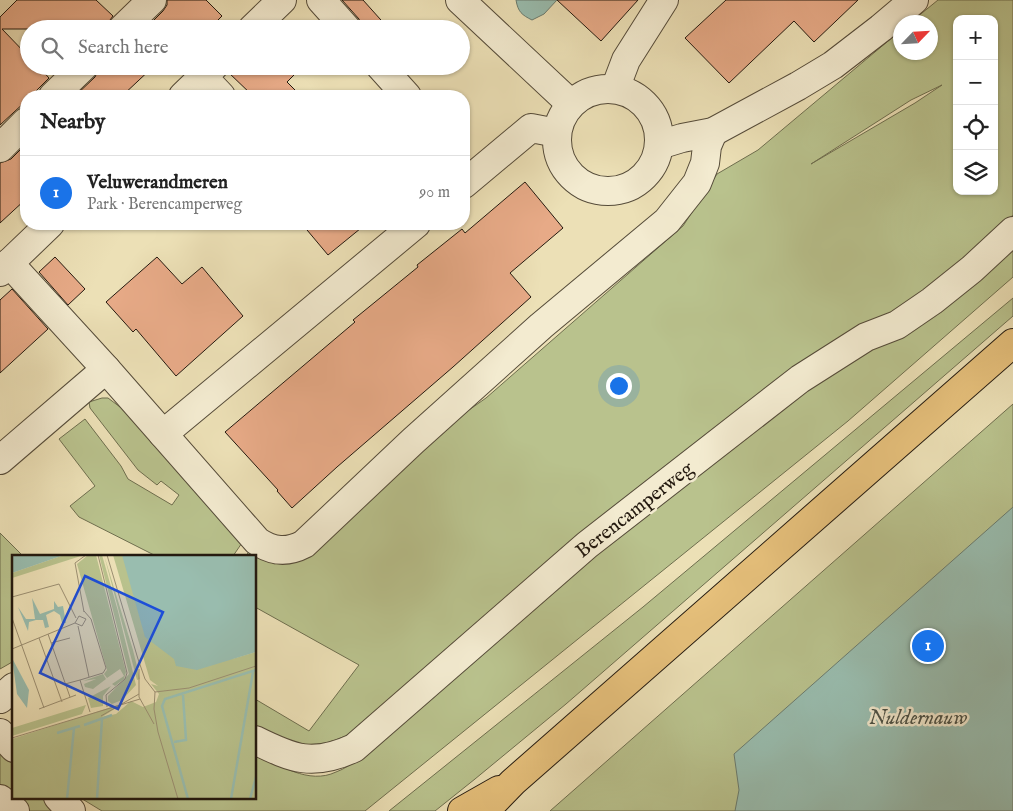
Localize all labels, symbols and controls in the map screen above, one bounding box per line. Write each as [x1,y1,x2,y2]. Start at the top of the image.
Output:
north arrow [893,15,938,60]
map controls [953,15,998,195]
button: + [953,15,998,60]
search box [20,20,470,75]
icon: search [38,34,66,62]
text: Search here [78,36,169,60]
button: − [953,60,998,105]
button: locate [953,105,998,150]
text: Nearby [40,109,105,136]
button: layers [953,150,998,195]
text: Veluwerandmeren [87,171,228,195]
text: 1 [53,183,59,203]
text: 90 m [419,183,450,203]
text: Park · Berencamperweg [87,195,242,215]
your location [606,373,632,399]
street label: Berencamperweg [571,456,700,564]
inset map [12,555,256,798]
pin: 1 [912,627,944,665]
water label: Nuldernauw [869,705,968,732]

